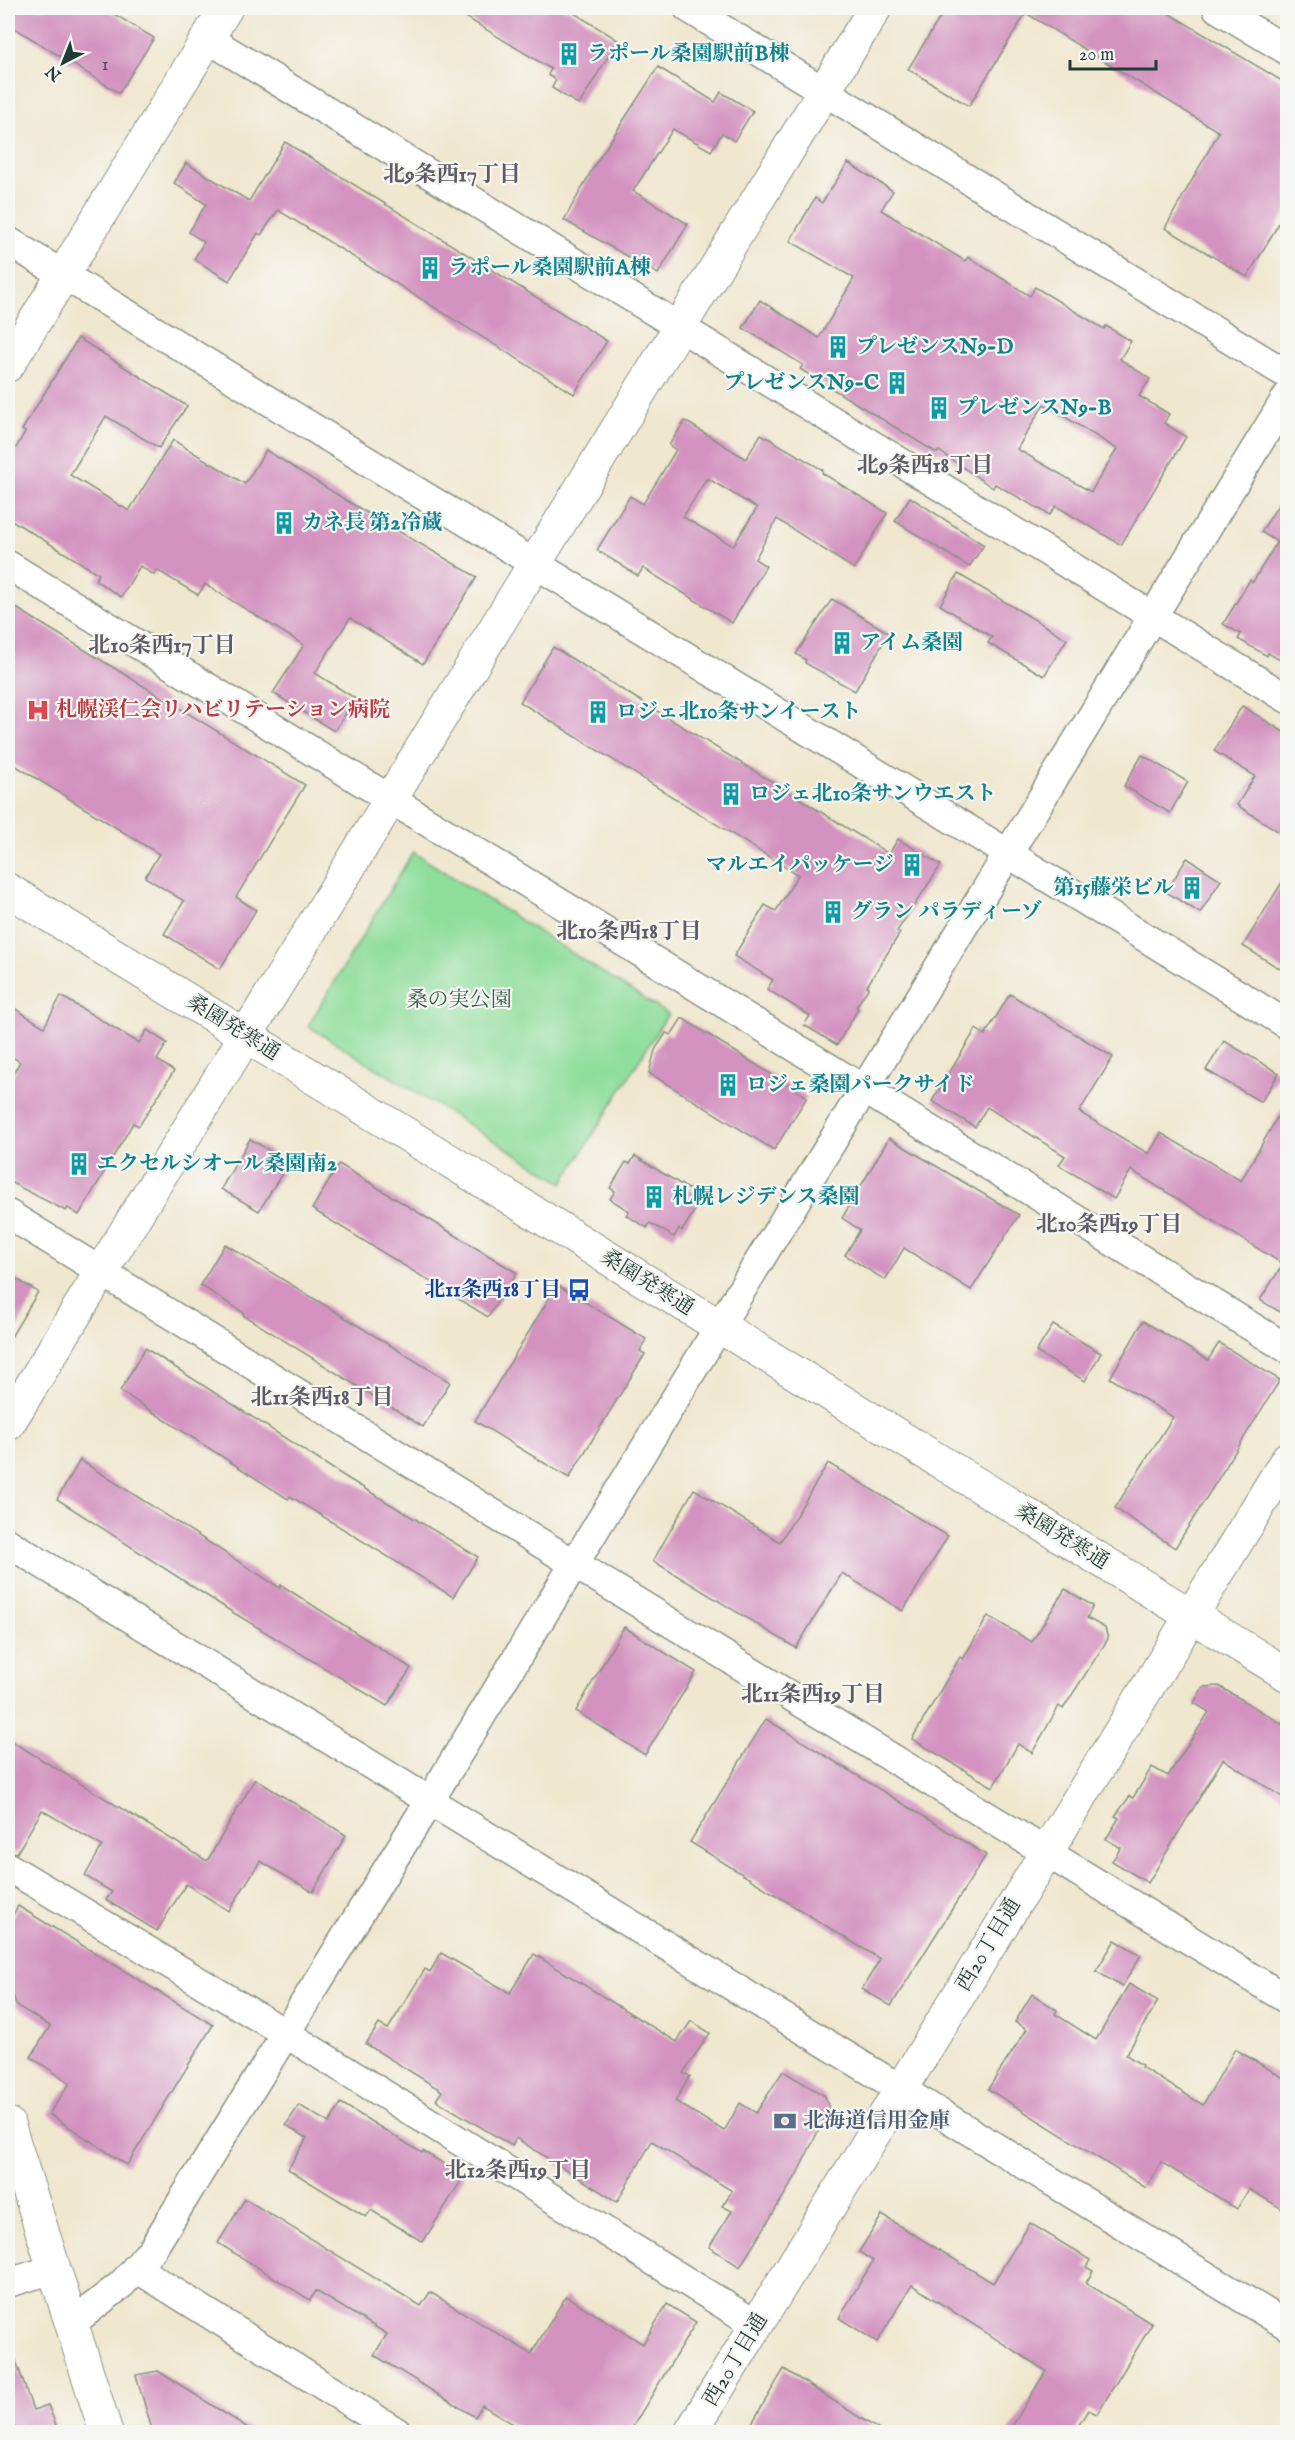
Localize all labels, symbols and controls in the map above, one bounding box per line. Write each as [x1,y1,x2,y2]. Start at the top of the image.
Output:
north arrow [33,33,93,93]
scale bar [1070,33,1156,71]
building icon: ラポール桑園駅前B棟 [556,41,582,67]
place label: ラポール桑園駅前B棟 [587,41,789,68]
text: 20 m [1079,44,1114,67]
house number: 1 [102,54,108,77]
text: N [42,60,67,85]
district label: 北9条西17丁目 [383,161,521,189]
building icon: ラポール桑園駅前A棟 [417,255,443,281]
place label: ラポール桑園駅前A棟 [448,255,651,282]
building icon: プレゼンスN9-D [825,334,851,360]
place label: プレゼンスN9-D [856,334,1014,361]
place label: プレゼンスN9-C [723,370,879,397]
building icon: プレゼンスN9-C [884,370,910,396]
building icon: プレゼンスN9-B [926,395,952,421]
place label: プレゼンスN9-B [957,395,1112,422]
district label: 北9条西18丁目 [857,452,993,480]
building icon: カネ長 第2冷蔵 [271,510,297,536]
place label: カネ長 第2冷蔵 [302,510,442,537]
building icon: アイム桑園 [829,630,855,656]
place label: アイム桑園 [860,630,963,657]
district label: 北10条西17丁目 [88,632,236,660]
hospital icon: 札幌渓仁会リハビリテーション病院 [25,697,51,723]
place label: 札幌渓仁会リハビリテーション病院 [56,697,390,724]
building icon: ロジェ北10条サンイースト [585,699,611,725]
place label: ロジェ北10条サンイースト [616,699,861,726]
building icon: ロジェ北10条サンウエスト [718,781,744,807]
place label: ロジェ北10条サンウエスト [749,781,997,808]
place label: マルエイパッケージ [706,852,894,879]
building icon: マルエイパッケージ [899,852,925,878]
place label: 第15藤栄ビル [1054,875,1174,902]
building icon: 第15藤栄ビル [1179,875,1205,901]
building icon: グラン パラディーゾ [820,899,846,925]
place label: グラン パラディーゾ [851,899,1042,926]
district label: 北10条西18丁目 [556,918,702,946]
park label: 桑の実公園 [407,987,512,1014]
street label: 桑園発寒通 [181,989,285,1067]
building icon: ロジェ桑園パークサイド [715,1072,741,1098]
place label: ロジェ桑園パークサイド [746,1072,975,1099]
building icon: エクセルシオール桑園南2 [66,1151,92,1177]
place label: エクセルシオール桑園南2 [97,1151,337,1178]
building icon: 札幌レジデンス桑園 [641,1184,667,1210]
place label: 札幌レジデンス桑園 [672,1184,859,1211]
district label: 北10条西19丁目 [1036,1211,1182,1239]
street label: 桑園発寒通 [595,1244,699,1322]
place label: 北11条西18丁目 [424,1277,561,1304]
bus stop icon: 北11条西18丁目 [566,1277,592,1303]
district label: 北11条西18丁目 [250,1384,394,1412]
street label: 桑園発寒通 [1010,1498,1114,1576]
district label: 北11条西19丁目 [741,1681,885,1709]
street label: 西20丁目通 [951,1893,1027,1997]
bank icon: 北海道信用金庫 [772,2108,798,2134]
place label: 北海道信用金庫 [803,2108,950,2135]
district label: 北12条西19丁目 [445,2157,591,2185]
street label: 西20丁目通 [698,2308,774,2412]

